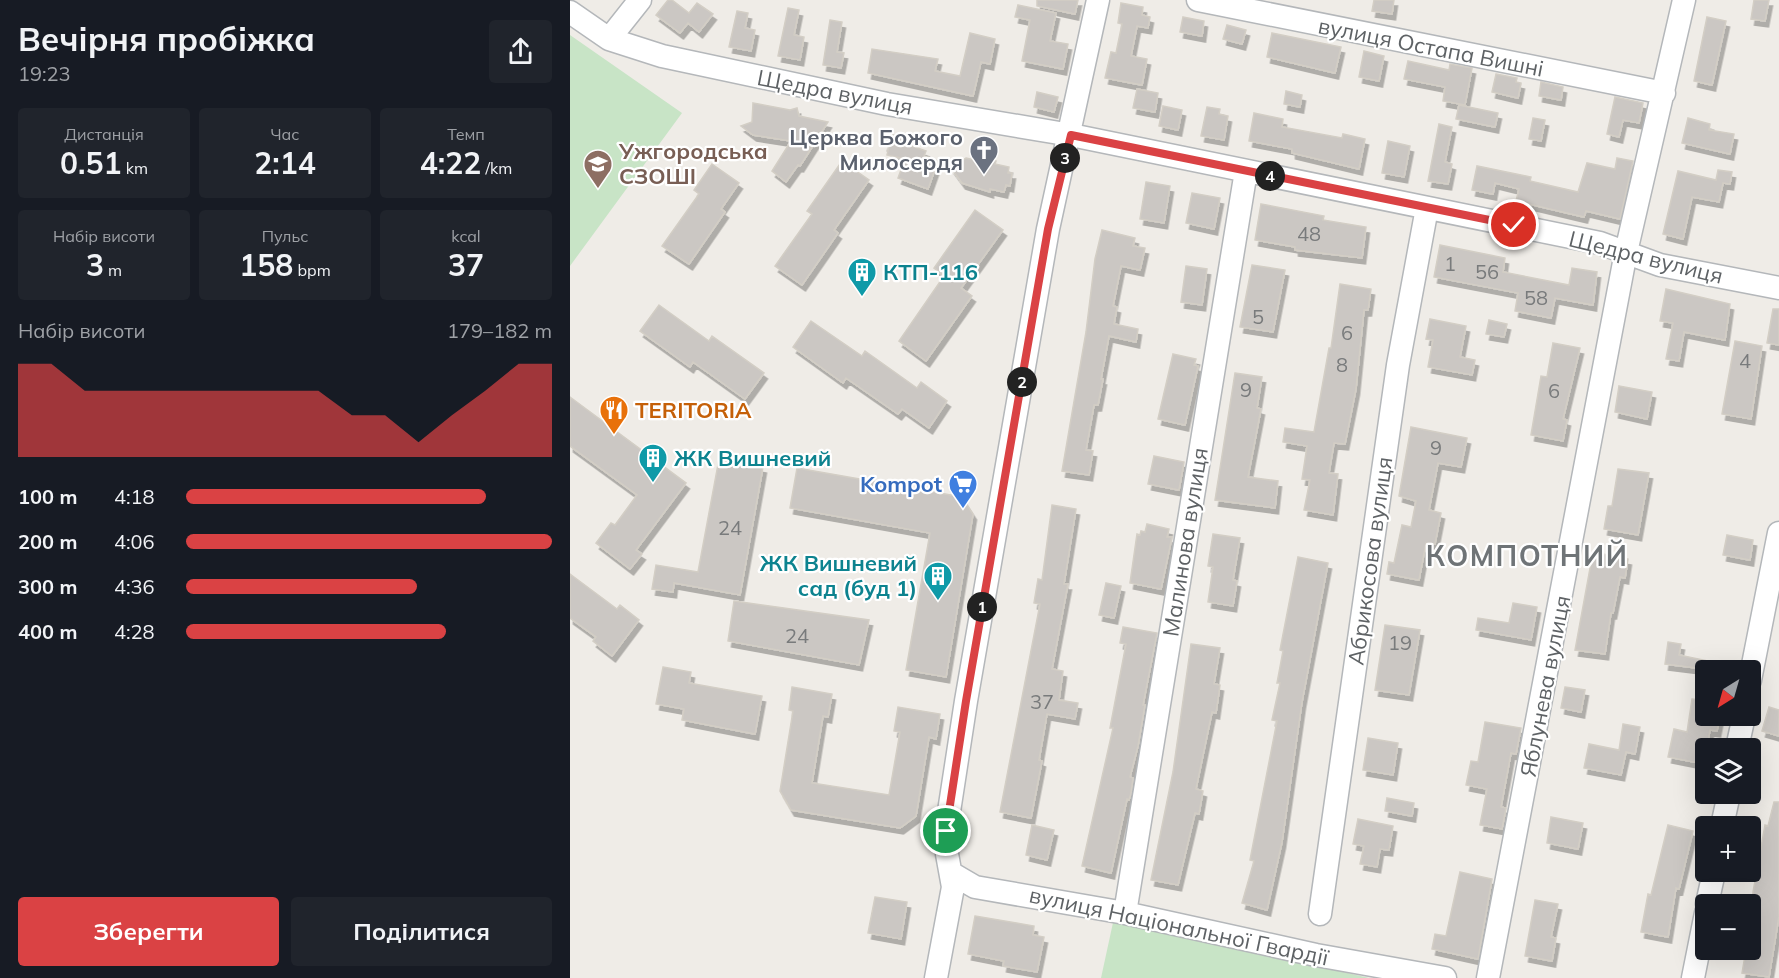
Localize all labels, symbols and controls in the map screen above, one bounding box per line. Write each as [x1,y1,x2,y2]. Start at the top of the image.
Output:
street label: вулиця Остапа Вишні [1316,11,1546,83]
text: Вечірня пробіжка [18,18,315,59]
button: share [489,20,552,83]
text: 19:23 [18,61,71,86]
street label: Щедра вулиця [755,63,915,121]
place label: Церква Божого Милосердя [789,123,963,176]
text: Дистанція [64,124,144,144]
text: Час [271,124,299,144]
text: Темп [447,124,485,144]
church icon: Церква Божого Милосердя [968,134,1000,176]
place label: Ужгородська СЗОШІ [618,137,768,190]
pin: 3 [1050,143,1080,173]
text: 0.51 [60,144,121,182]
text: 2:14 [254,144,316,182]
text: 4:22 [420,144,481,182]
school or university icon: Ужгородська СЗОШІ [582,148,614,190]
text: 3 [1060,148,1070,168]
text: km [121,158,148,178]
text: /km [481,158,512,178]
pin: 4 [1255,161,1285,191]
text: 4 [1265,166,1275,186]
pin [1488,199,1539,250]
icon: check [1497,208,1530,241]
house number: 48 [1297,221,1321,246]
street label: Щедра вулиця [1566,224,1726,290]
text: Набір висоти [53,226,155,246]
text: Пульс [262,226,308,246]
text: kcal [451,226,481,246]
text: 3 [86,246,104,284]
text: 158 [239,246,293,284]
text: 37 [448,246,484,284]
house number: 1 [1444,251,1456,276]
building icon: КТП-116 [846,256,878,298]
place label: КТП-116 [883,258,978,286]
house number: 56 [1475,259,1499,284]
text: m [104,260,122,280]
text: bpm [293,260,331,280]
house number: 58 [1524,285,1548,310]
house number: 5 [1252,304,1264,329]
text: Набір висоти [18,318,145,343]
text: 179–182 m [447,318,552,343]
house number: 6 [1341,320,1353,345]
house number: 4 [1739,348,1751,373]
house number: 8 [1336,352,1348,377]
pin: 2 [1007,367,1037,397]
text: 2 [1017,372,1027,392]
house number: 9 [1240,377,1252,402]
house number: 6 [1548,378,1560,403]
restaurant icon: TERITORIA [598,394,630,436]
place label: TERITORIA [635,396,752,424]
house number: 9 [1430,435,1442,460]
building icon: ЖК Вишневий [637,442,669,484]
place label: ЖК Вишневий [674,444,831,472]
street label: Малинова вулиця [1156,446,1214,638]
street label: Абрикосова вулиця [1342,455,1398,667]
supermarket icon: Kompot [947,468,979,510]
place label: Kompot [860,470,942,498]
text: 100 m [18,484,77,509]
text: 4:18 [114,484,155,509]
house number: 24 [718,515,742,540]
text: 200 m [18,529,77,554]
text: 4:06 [114,529,155,554]
district label: КОМПОТНИЙ [1426,538,1628,573]
place label: ЖК Вишневий сад (буд 1) [760,549,917,602]
building icon: ЖК Вишневий сад (буд 1) [922,560,954,602]
text: 300 m [18,574,77,599]
text: 4:36 [114,574,155,599]
pin: 1 [967,592,997,622]
street label: Яблунева вулиця [1514,593,1576,779]
text: 1 [977,597,987,617]
text: 400 m [18,619,77,644]
text: 4:28 [114,619,155,644]
house number: 24 [785,623,809,648]
house number: 19 [1388,630,1412,655]
north arrow [1695,660,1761,726]
map controls [1695,660,1761,960]
house number: 37 [1030,689,1054,714]
button: layers [1695,738,1761,804]
pin [920,805,971,856]
icon: arrive [929,814,962,847]
button: + [1695,816,1761,882]
street label: вулиця Національної Гвардії [1027,881,1332,972]
button: − [1695,894,1761,960]
button: Зберегти [18,897,279,966]
button: Поділитися [291,897,552,966]

